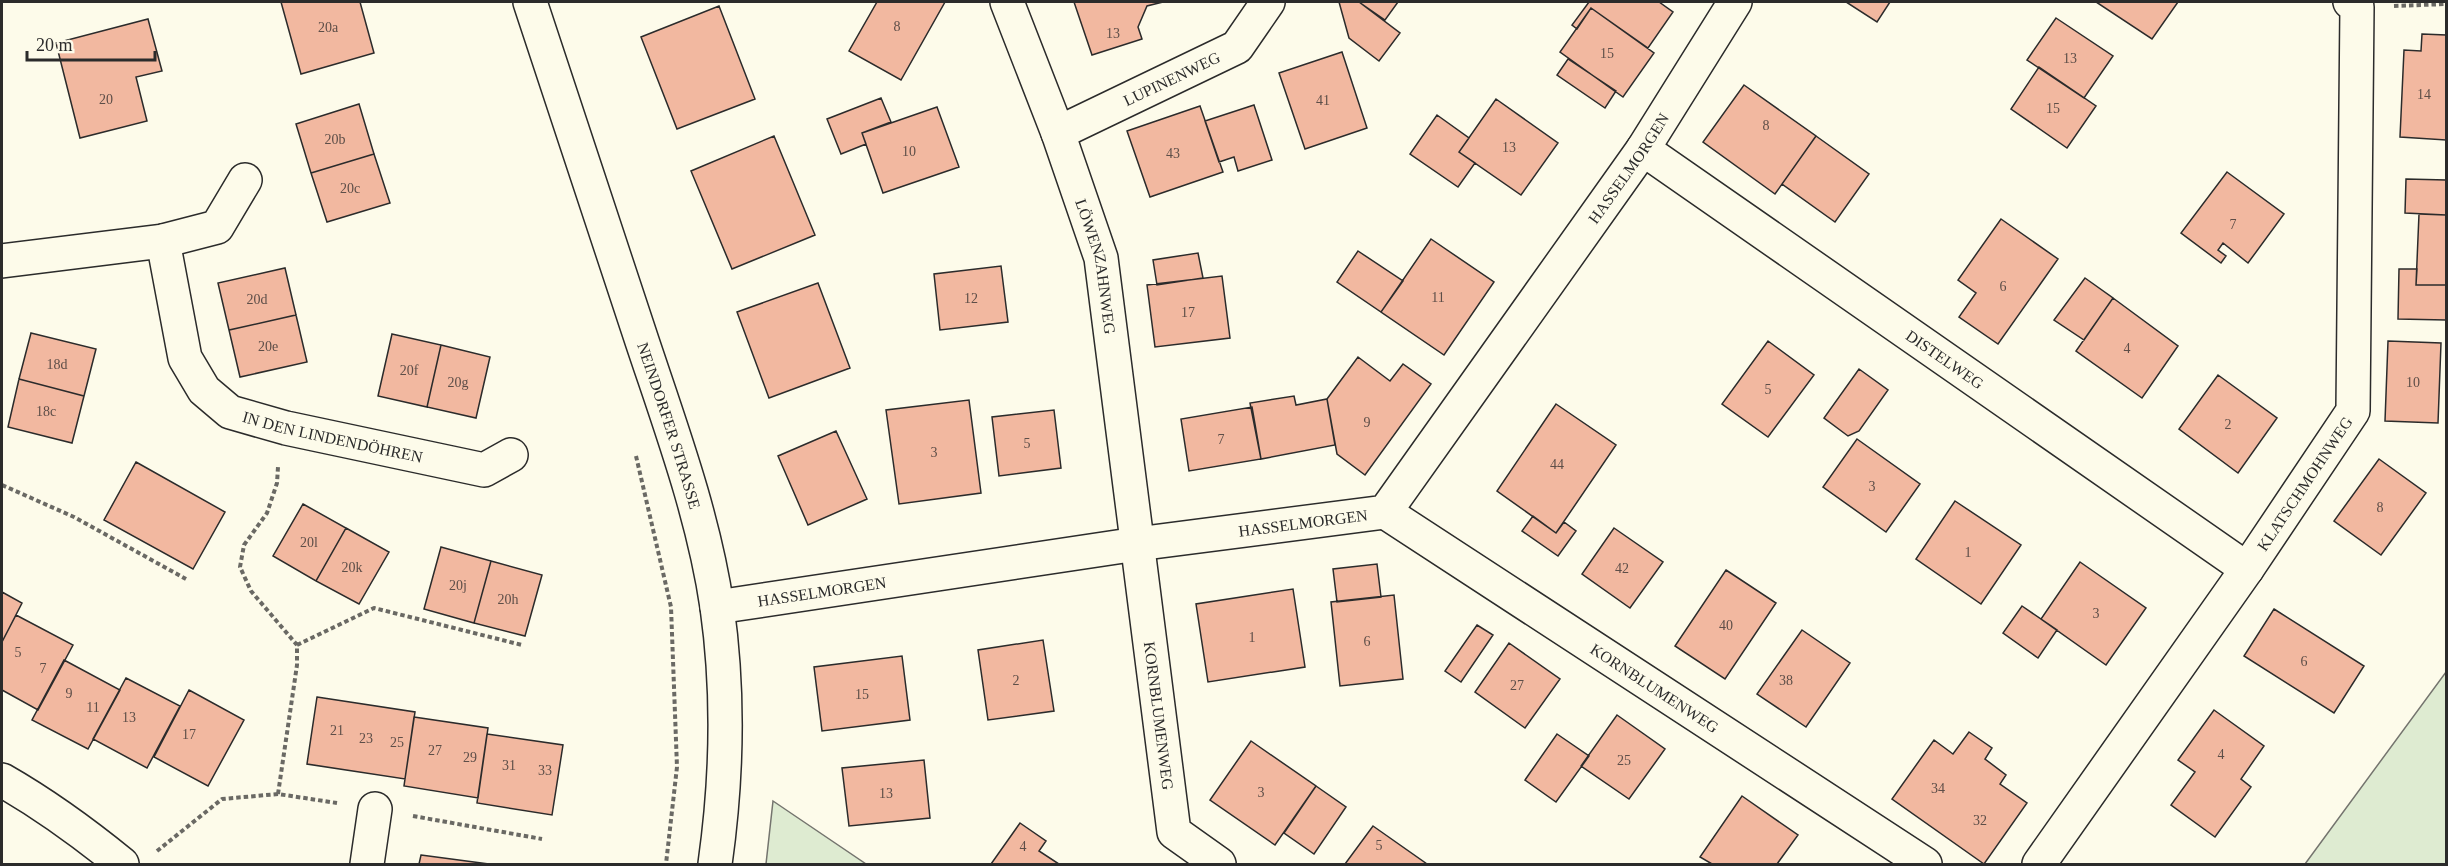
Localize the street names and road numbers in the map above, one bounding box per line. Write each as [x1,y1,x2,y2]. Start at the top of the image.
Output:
street label: LUPINENWEG [1121,48,1223,109]
street label: HASSELMORGEN [1585,110,1673,227]
street label: LÖWENZAHNWEG [1072,197,1119,336]
street label: DISTELWEG [1903,327,1987,393]
street label: NEINDORFER STRASSE [634,340,704,511]
street label: IN DEN LINDENDÖHREN [241,408,425,466]
street label: KLATSCHMOHNWEG [2254,413,2356,554]
street label: HASSELMORGEN [1237,506,1369,540]
street label: HASSELMORGEN [756,574,888,610]
street label: KORNBLUMENWEG [1141,640,1177,791]
street label: KORNBLUMENWEG [1587,640,1722,736]

